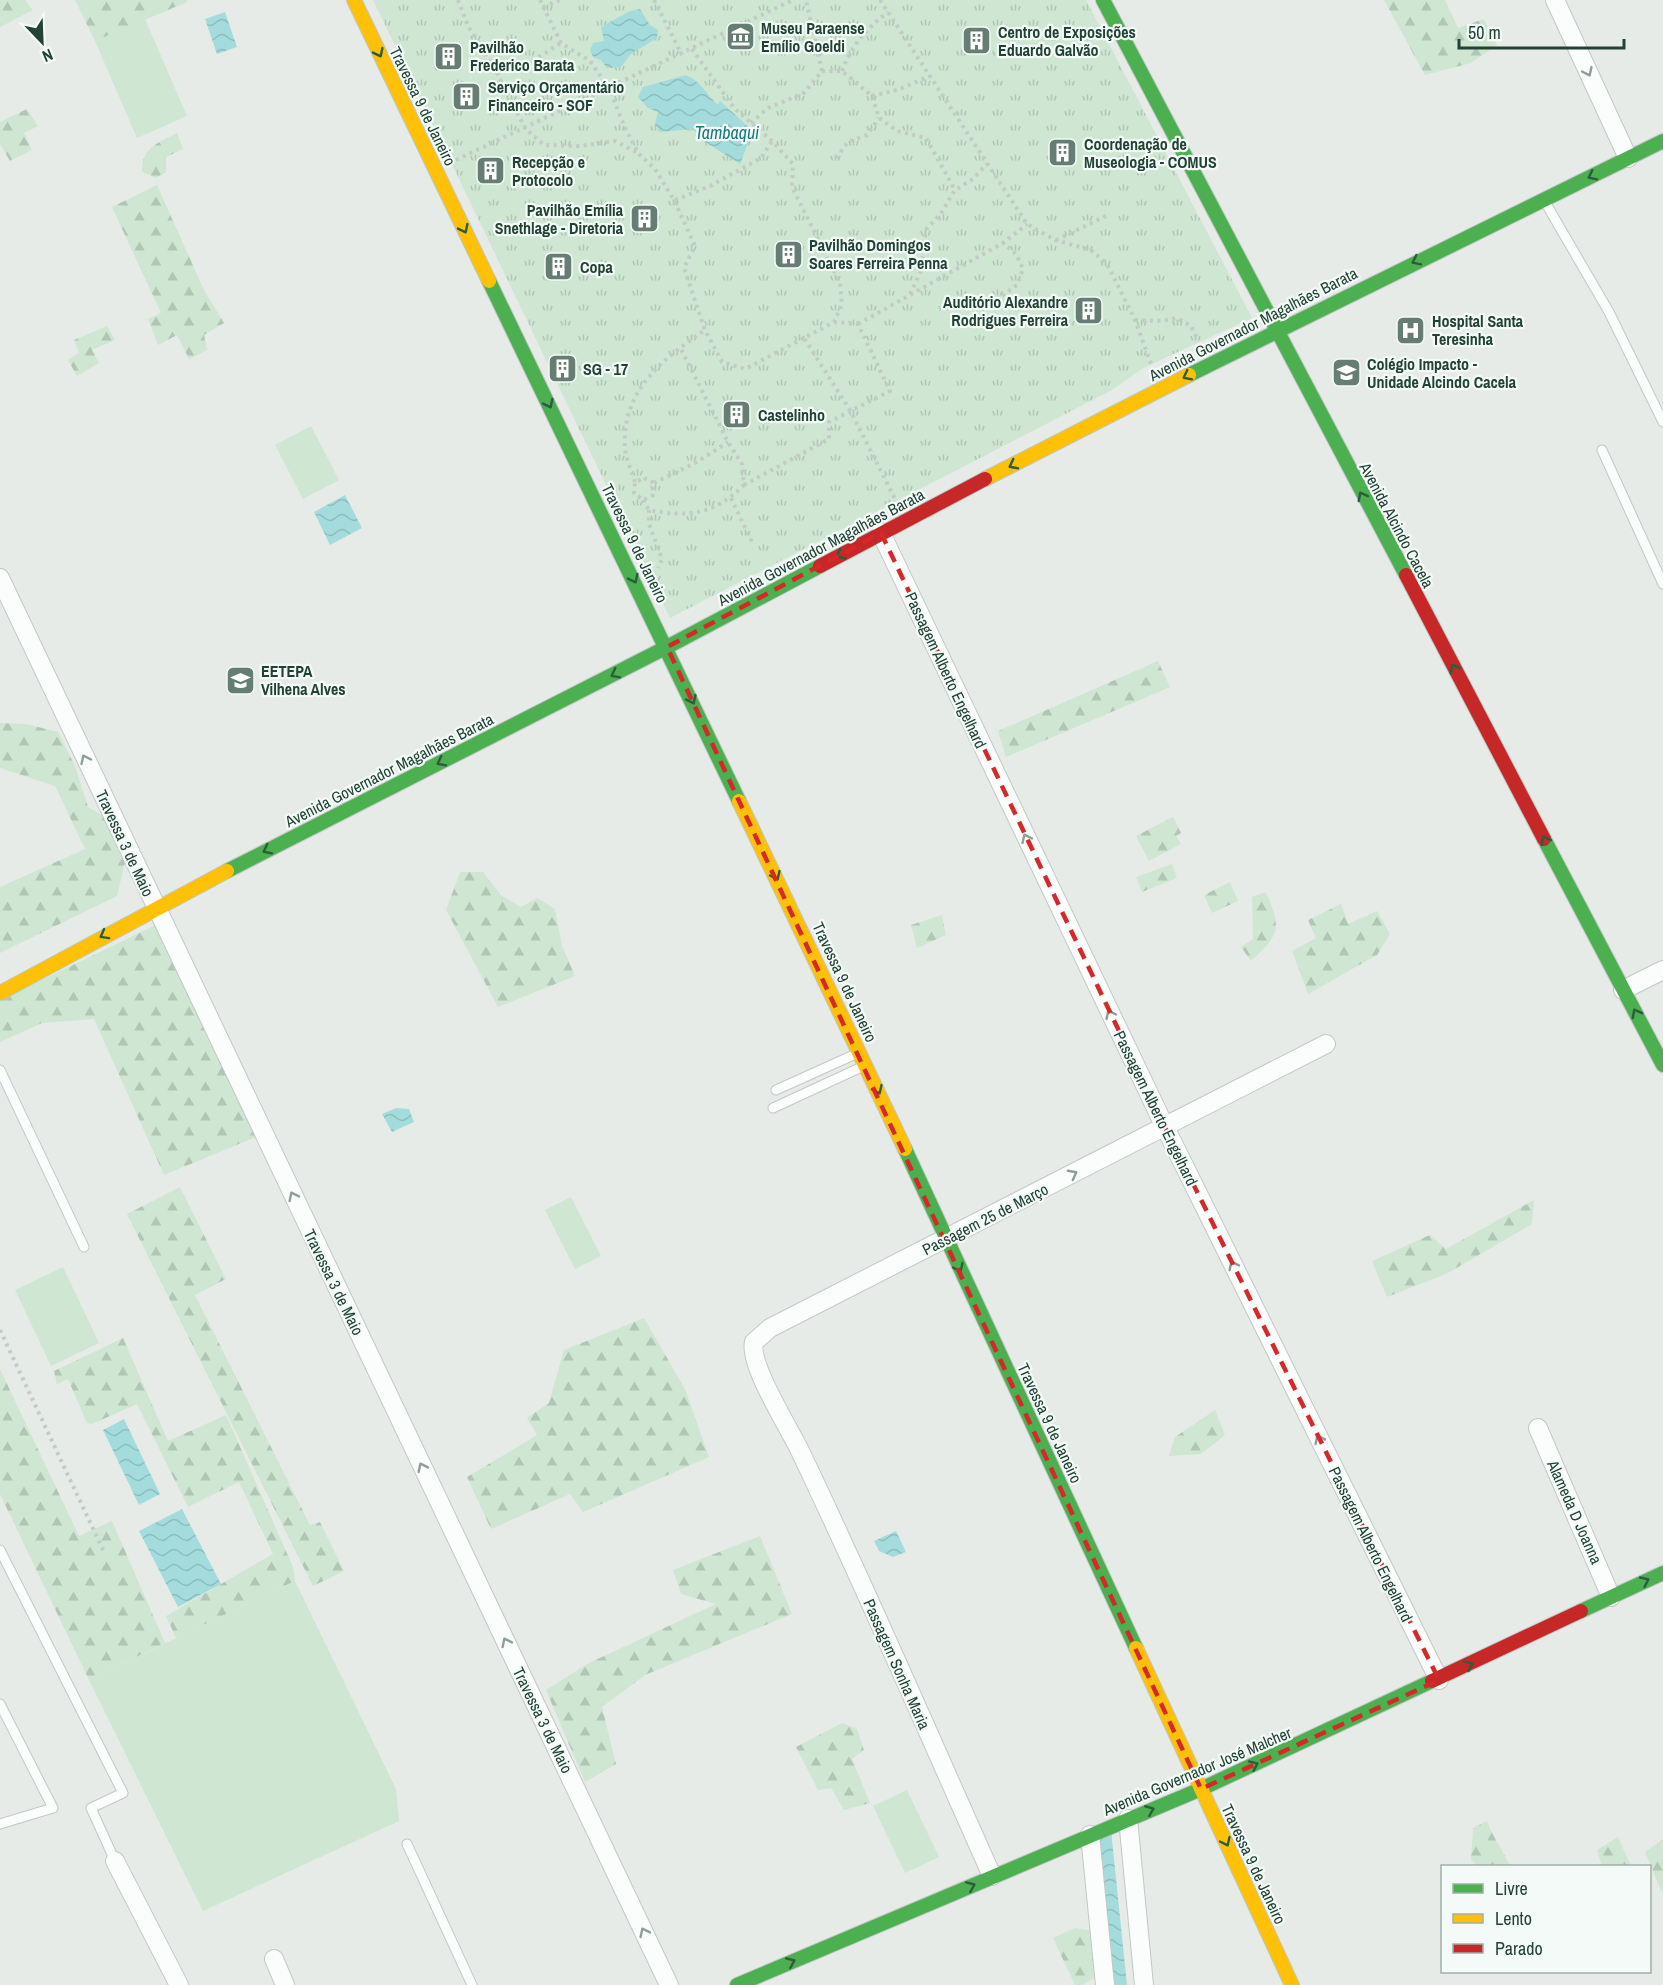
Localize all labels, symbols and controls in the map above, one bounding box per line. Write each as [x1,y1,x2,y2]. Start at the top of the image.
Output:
north arrow [12,12,72,72]
scale bar [1459,12,1624,50]
place label: Museu Paraense Emílio Goeldi [761,17,865,57]
text: 50 m [1468,20,1501,45]
museum icon: Museu Paraense Emílio Goeldi [724,21,756,53]
place label: Centro de Exposições Eduardo Galvão [998,21,1136,61]
building icon: Centro de Exposições Eduardo Galvão [961,25,993,57]
place label: Pavilhão Frederico Barata [470,36,575,76]
building icon: Pavilhão Frederico Barata [433,40,465,72]
street label: Travessa 9 de Janeiro [385,43,461,169]
text: N [39,44,57,68]
one-way arrow [372,46,384,57]
one-way arrow [1581,66,1593,77]
place label: Serviço Orçamentário Financeiro - SOF [488,76,624,116]
building icon: Serviço Orçamentário Financeiro - SOF [451,80,483,112]
water label: Tambaqui [695,120,759,145]
place label: Coordenação de Museologia - COMUS [1084,133,1217,173]
building icon: Coordenação de Museologia - COMUS [1047,137,1079,169]
place label: Recepção e Protocolo [512,151,585,191]
building icon: Recepção e Protocolo [475,155,507,187]
one-way arrow [1587,169,1598,180]
place label: Pavilhão Emília Snethlage - Diretoria [495,199,624,239]
building icon: Pavilhão Emília Snethlage - Diretoria [628,203,660,235]
one-way arrow [456,222,468,233]
place label: Pavilhão Domingos Soares Ferreira Penna [809,234,948,274]
building icon: Pavilhão Domingos Soares Ferreira Penna [772,238,804,270]
building icon: Copa [543,251,575,283]
one-way arrow [1412,254,1423,266]
place label: Copa [580,256,614,278]
street label: Avenida Governador Magalhães Barata [1144,261,1362,387]
place label: Auditório Alexandre Rodrigues Ferreira [943,291,1069,331]
building icon: Auditório Alexandre Rodrigues Ferreira [1073,295,1105,327]
place label: Hospital Santa Teresinha [1432,310,1524,350]
hospital icon: Hospital Santa Teresinha [1395,314,1427,346]
building icon: SG - 17 [546,353,578,385]
place label: Colégio Impacto - Unidade Alcindo Cacela [1367,353,1517,393]
school or university icon: Colégio Impacto - Unidade Alcindo Cacela [1330,357,1362,389]
place label: SG - 17 [583,358,628,380]
one-way arrow [1182,369,1193,380]
one-way arrow [541,397,553,408]
building icon: Castelinho [721,399,753,431]
place label: Castelinho [758,404,825,426]
one-way arrow [1009,458,1020,469]
street label: Avenida Alcindo Cacela [1354,458,1440,592]
street label: Travessa 9 de Janeiro [597,480,673,606]
street label: Avenida Governador Magalhães Barata [713,483,929,611]
one-way arrow [1358,491,1369,502]
one-way arrow [836,548,847,559]
one-way arrow [627,573,639,584]
street label: Passagem Alberto Engelhard [900,588,992,752]
place label: EETEPA Vilhena Alves [261,660,346,700]
one-way arrow [1449,663,1461,674]
school or university icon: EETEPA Vilhena Alves [224,664,256,696]
one-way arrow [611,667,622,678]
one-way arrow [685,694,697,705]
street label: Avenida Governador Magalhães Barata [280,707,498,833]
one-way arrow [81,755,93,766]
one-way arrow [437,755,448,766]
street label: Travessa 3 de Maio [91,786,159,900]
one-way arrow [1022,833,1034,844]
one-way arrow [1541,836,1552,847]
one-way arrow [263,843,274,854]
one-way arrow [769,870,781,881]
street label: Travessa 9 de Janeiro [808,918,882,1046]
one-way arrow [100,928,110,940]
one-way arrow [1106,1009,1118,1020]
one-way arrow [1632,1009,1643,1019]
street label: Passagem Alberto Engelhard [1109,1027,1203,1189]
one-way arrow [870,1084,882,1095]
one-way arrow [1066,1170,1077,1181]
street label: Passagem 25 de Março [918,1178,1052,1260]
one-way arrow [288,1191,300,1202]
street label: Travessa 3 de Maio [299,1225,369,1339]
one-way arrow [1228,1260,1240,1271]
one-way arrow [952,1261,964,1272]
street label: Travessa 9 de Janeiro [1013,1359,1087,1487]
one-way arrow [1315,1435,1327,1446]
street label: Alameda D Joanna [1542,1456,1608,1568]
one-way arrow [417,1462,429,1473]
street label: Passagem Alberto Engelhard [1324,1463,1418,1625]
one-way arrow [1639,1576,1650,1588]
street label: Passagem Sonha Maria [858,1595,936,1733]
one-way arrow [501,1638,513,1649]
one-way arrow [1463,1661,1474,1672]
street label: Travessa 3 de Maio [508,1663,578,1777]
street label: Avenida Governador José Malcher [1099,1721,1295,1821]
one-way arrow [1248,1760,1259,1772]
street label: Travessa 9 de Janeiro [1217,1800,1291,1928]
one-way arrow [1144,1805,1155,1817]
one-way arrow [1218,1836,1230,1847]
legend [1441,1865,1651,1973]
text: Livre [1495,1876,1528,1901]
one-way arrow [964,1881,975,1893]
text: Lento [1495,1906,1532,1931]
one-way arrow [640,1928,652,1939]
text: Parado [1495,1936,1543,1961]
one-way arrow [785,1957,796,1969]

